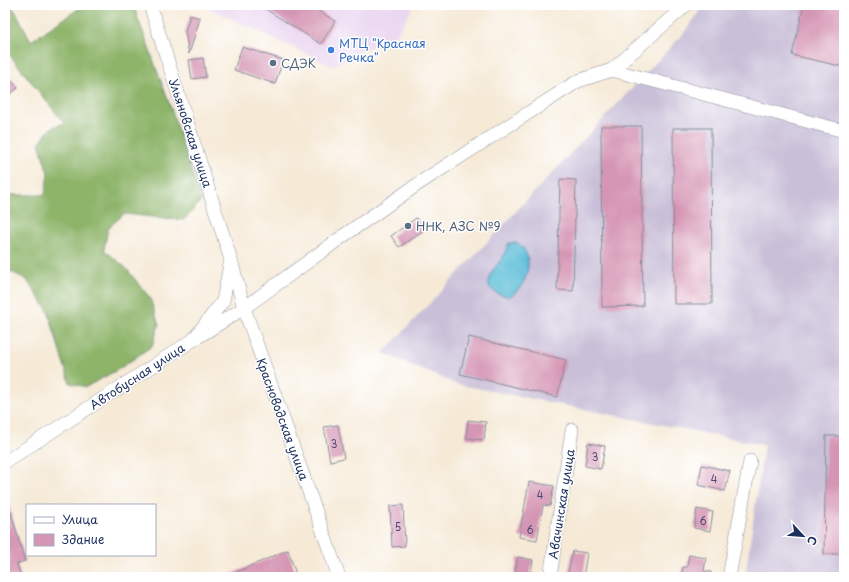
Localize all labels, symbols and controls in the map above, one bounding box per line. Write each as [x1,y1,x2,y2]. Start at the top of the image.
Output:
place label: МТЦ "Красная Речка" [339,34,426,66]
marker: МТЦ "Красная Речка" [326,45,336,55]
place label: СДЭК [281,54,316,72]
marker: СДЭК [268,58,278,68]
street label: Ульяновская улица [165,76,217,190]
place label: ННК, АЗС №9 [416,217,501,235]
marker: ННК, АЗС №9 [403,221,413,231]
street label: Автобусная улица [86,338,188,414]
street label: Красноводская улица [252,355,314,483]
house number: 3 [331,436,337,451]
street label: Авачинская улица [543,447,579,560]
house number: 3 [592,449,598,464]
house number: 4 [711,471,718,486]
house number: 4 [537,487,544,502]
legend [26,504,156,556]
text: Улица [62,510,98,528]
house number: 6 [699,513,707,528]
north arrow [783,516,823,556]
house number: 5 [395,519,401,534]
house number: 6 [526,522,534,537]
text: Здание [62,530,104,548]
text: С [803,533,822,548]

